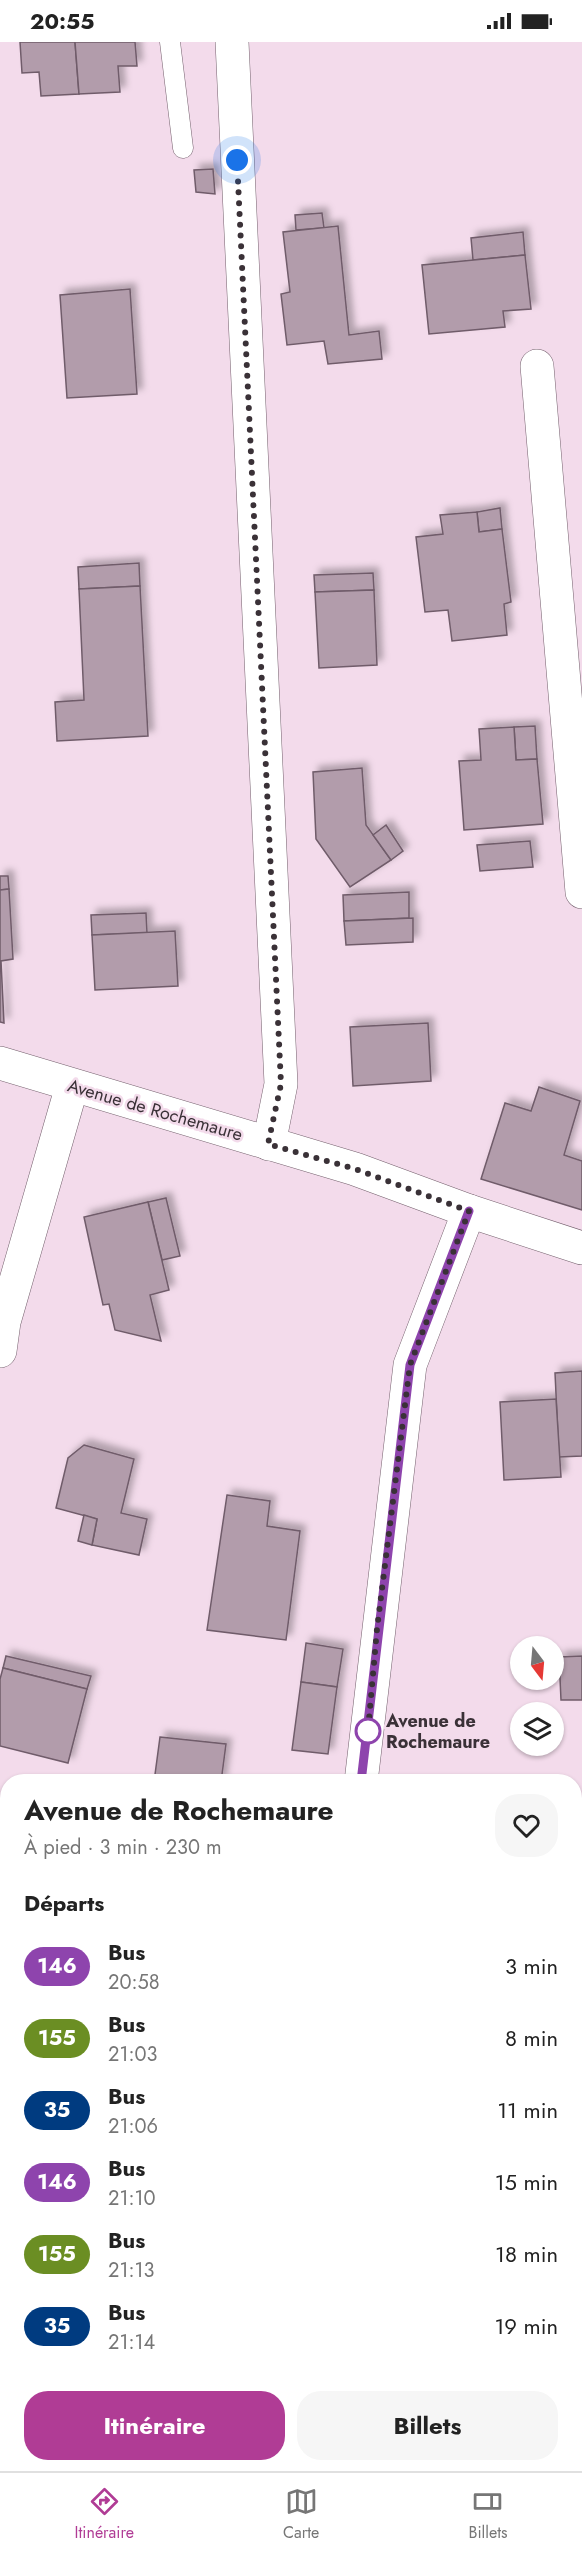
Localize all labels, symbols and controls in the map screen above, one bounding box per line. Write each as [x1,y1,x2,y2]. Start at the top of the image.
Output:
text: 20:55 [30,5,94,37]
your location [222,145,252,175]
street label: Avenue de Rochemaure [64,1073,246,1147]
north arrow [510,1636,564,1690]
map controls [510,1636,564,1756]
button: layers [510,1702,564,1756]
place label: Avenue de Rochemaure [385,1708,490,1755]
marker: Avenue de Rochemaure [355,1718,381,1744]
text: Avenue de Rochemaure [24,1790,334,1831]
button: heart [495,1794,558,1857]
text: À pied · 3 min · 230 m [24,1833,222,1862]
text: Départs [24,1887,104,1919]
text: Bus [108,1936,145,1968]
text: 3 min [505,1950,558,1982]
text: 146 [37,1951,77,1981]
text: 20:58 [108,1968,160,1997]
text: Bus [108,2008,145,2040]
text: 8 min [505,2022,558,2054]
text: 155 [38,2023,76,2053]
text: 21:03 [108,2040,157,2069]
text: Bus [108,2080,145,2112]
text: 11 min [497,2094,558,2126]
text: 35 [44,2095,70,2125]
text: 21:06 [108,2112,158,2141]
text: Bus [108,2152,145,2184]
text: 15 min [495,2166,558,2198]
text: 146 [37,2167,77,2197]
text: 21:10 [108,2184,155,2213]
text: Bus [108,2224,145,2256]
text: 18 min [495,2238,558,2270]
text: 155 [38,2239,76,2269]
text: 21:13 [108,2256,154,2285]
text: Bus [108,2296,145,2328]
text: 19 min [494,2310,558,2342]
text: 35 [44,2311,70,2341]
text: 21:14 [108,2328,155,2357]
button: Itinéraire [24,2391,285,2460]
button: Billets [297,2391,558,2460]
tab: Itinéraire [75,2485,134,2544]
tab: Carte [283,2485,319,2544]
tab: Billets [468,2485,507,2544]

